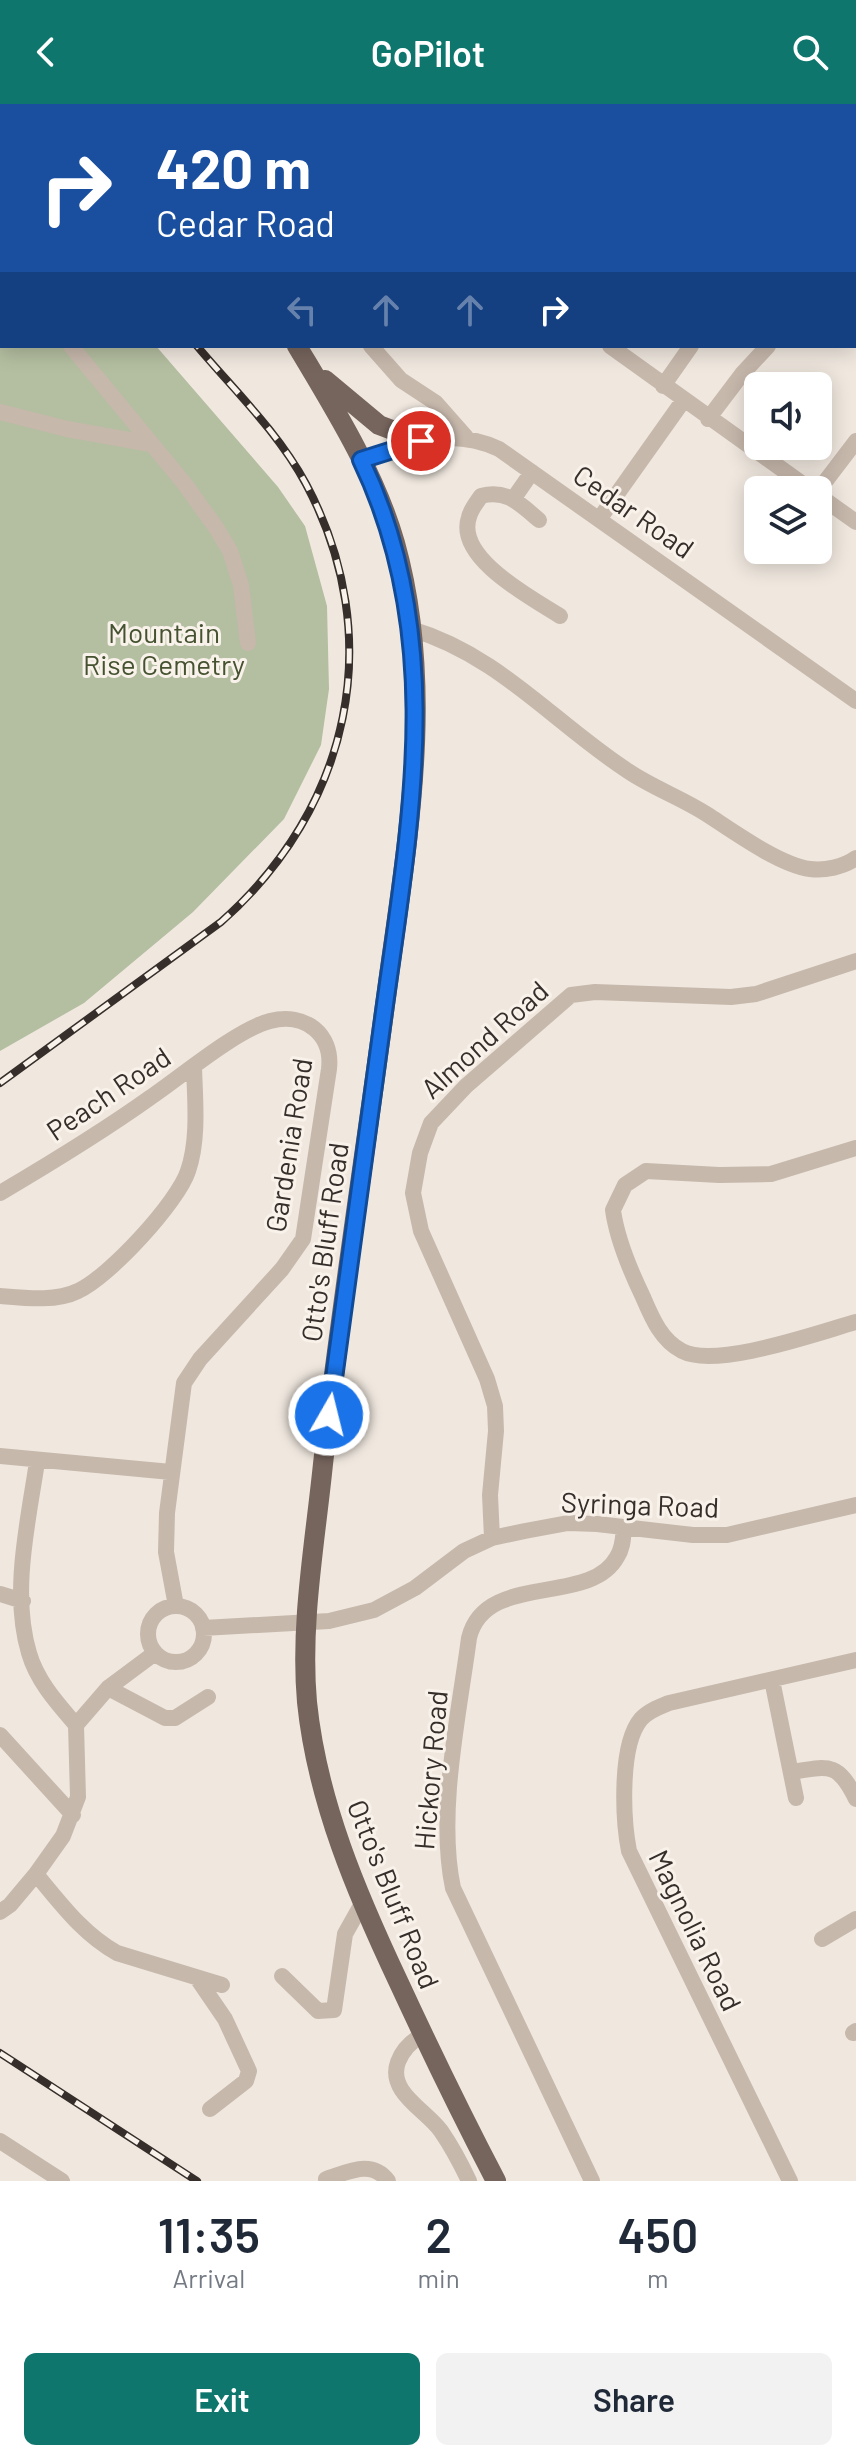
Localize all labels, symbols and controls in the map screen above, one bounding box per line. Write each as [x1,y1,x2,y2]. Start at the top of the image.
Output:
icon: back [24,30,68,74]
icon: search [788,30,832,74]
text: GoPilot [371,31,485,74]
text: 420 m [156,133,311,200]
icon: right [24,136,128,240]
text: Cedar Road [156,201,335,244]
icon: left [280,288,324,332]
icon: ahead [364,288,408,332]
icon: ahead [448,288,492,332]
icon: right [532,288,576,332]
map controls [744,372,832,564]
button: sound [744,372,832,460]
pin [387,407,455,475]
icon: arrive [399,419,443,463]
street label: Cedar Road [567,457,701,565]
button: layers [744,476,832,564]
park label: Mountain Rise Cemetry [83,615,245,681]
street label: Almond Road [413,973,555,1105]
street label: Peach Road [39,1039,177,1147]
street label: Gardenia Road [257,1056,319,1234]
street label: Otto's Bluff Road [293,1140,355,1344]
position arrow [287,1373,371,1457]
street label: Syringa Road [560,1484,720,1524]
street label: Hickory Road [406,1689,454,1851]
street label: Otto's Bluff Road [341,1795,447,1993]
street label: Magnolia Road [642,1844,750,2016]
text: 11:35 [158,2205,260,2263]
text: 2 [425,2205,452,2263]
text: 450 [617,2205,698,2263]
text: Arrival [172,2262,245,2293]
text: min [418,2262,460,2293]
text: m [647,2262,669,2293]
button: Exit [24,2353,420,2445]
button: Share [436,2353,832,2445]

